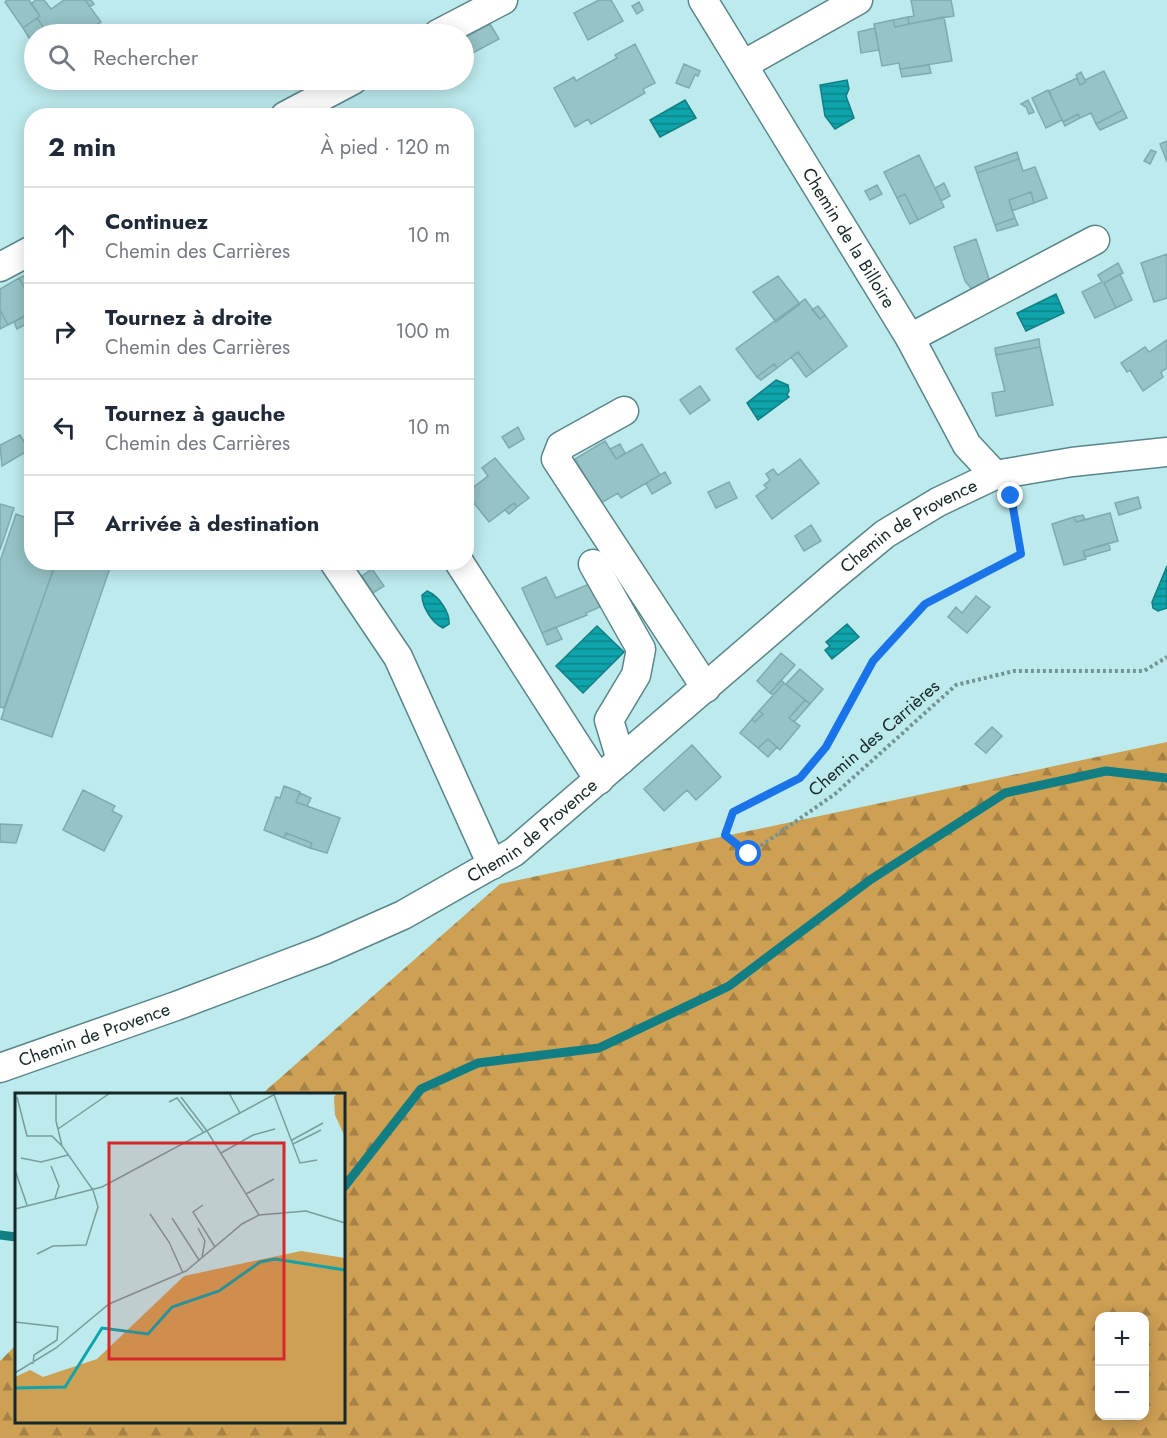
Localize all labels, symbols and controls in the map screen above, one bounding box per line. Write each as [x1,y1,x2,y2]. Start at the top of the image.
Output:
search box [24,24,474,90]
icon: search [45,41,78,74]
text: Rechercher [93,41,198,73]
text: 2 min [48,128,116,166]
text: À pied · 120 m [321,133,450,162]
street label: Chemin de la Billoire [796,163,902,313]
text: Continuez [105,205,208,237]
icon: ahead [48,219,81,252]
text: 10 m [407,221,450,250]
text: Chemin des Carrières [105,237,290,266]
text: Tournez à droite [105,301,272,333]
icon: right [48,315,81,348]
text: 100 m [395,317,450,346]
text: Chemin des Carrières [105,333,290,362]
text: Tournez à gauche [105,397,285,429]
icon: left [48,411,81,444]
text: 10 m [407,413,450,442]
text: Chemin des Carrières [105,429,290,458]
street label: Chemin de Provence [834,472,982,579]
route end [997,482,1023,508]
icon: arrive [48,507,81,540]
text: Arrivée à destination [105,507,319,539]
street label: Chemin des Carrières [803,674,945,802]
street label: Chemin de Provence [462,773,603,889]
route start [735,840,761,866]
street label: Chemin de Provence [15,996,174,1073]
inset map [15,1093,345,1423]
map controls [1095,1312,1149,1420]
button: + [1095,1312,1149,1366]
button: − [1095,1366,1149,1420]

